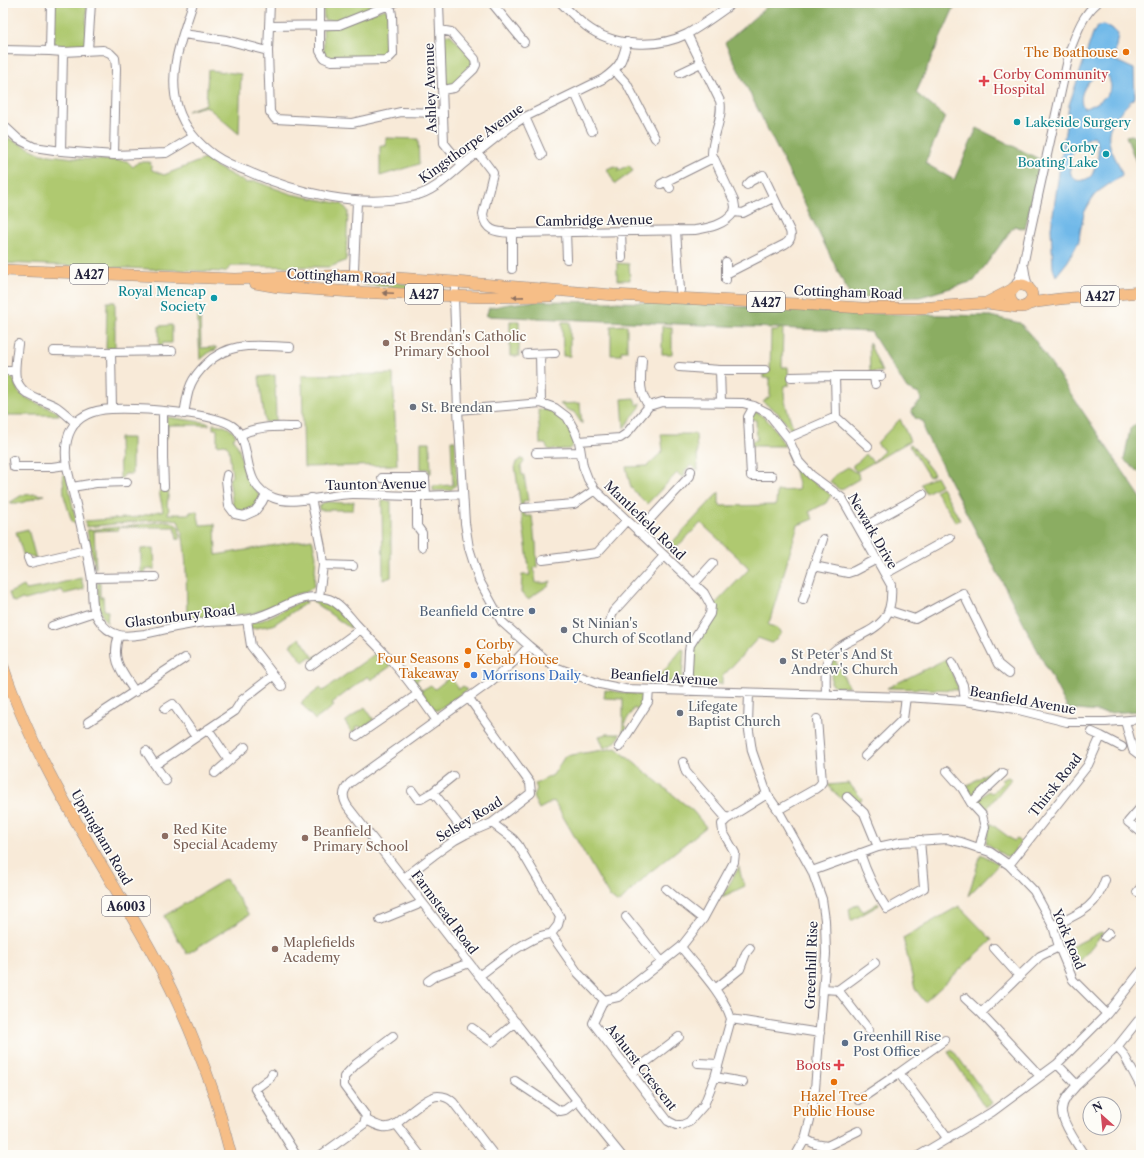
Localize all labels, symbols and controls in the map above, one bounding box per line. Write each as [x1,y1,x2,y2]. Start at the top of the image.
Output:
street label: Ashley Avenue [420,43,440,134]
place label: The Boathouse [1024,44,1118,60]
marker: The Boathouse [1121,47,1131,57]
place label: Corby Community Hospital [993,66,1109,97]
marker: Corby Community Hospital [978,75,990,87]
street label: Kingsthorpe Avenue [416,100,526,186]
place label: Lakeside Surgery [1025,114,1132,130]
marker: Lakeside Surgery [1012,117,1022,127]
place label: Corby Boating Lake [1017,139,1099,170]
marker: Corby Boating Lake [1101,149,1111,159]
street label: Cambridge Avenue [535,211,653,229]
road number: A427 [70,264,108,284]
street label: Cottingham Road [286,265,396,287]
street label: Cottingham Road [793,282,903,302]
place label: Royal Mencap Society [118,283,207,314]
road number: A427 [405,284,443,304]
road number: A427 [1081,286,1119,306]
one-way arrow [381,290,394,296]
road number: A427 [747,292,785,312]
marker: Royal Mencap Society [209,293,219,303]
one-way arrow [511,294,524,300]
place label: St Brendan's Catholic Primary School [394,328,527,359]
marker: St Brendan's Catholic Primary School [381,338,391,348]
place label: St. Brendan [421,399,493,415]
marker: St. Brendan [408,402,418,412]
street label: Taunton Avenue [325,475,427,493]
street label: Mantlefield Road [601,477,689,563]
street label: Newark Drive [845,490,901,572]
street label: Glastonbury Road [124,601,236,631]
place label: Beanfield Centre [419,603,524,619]
marker: Beanfield Centre [527,606,537,616]
place label: St Ninian's Church of Scotland [572,615,692,646]
marker: St Ninian's Church of Scotland [559,625,569,635]
place label: Corby Kebab House [476,636,559,667]
marker: Corby Kebab House [463,646,473,656]
place label: St Peter's And St Andrew's Church [790,646,898,677]
place label: Four Seasons Takeaway [377,650,460,681]
marker: St Peter's And St Andrew's Church [778,656,788,666]
marker: Four Seasons Takeaway [462,660,472,670]
street label: Beanfield Avenue [610,665,718,689]
place label: Morrisons Daily [482,667,582,683]
marker: Morrisons Daily [469,670,479,680]
street label: Beanfield Avenue [969,683,1077,717]
place label: Lifegate Baptist Church [688,698,781,729]
marker: Lifegate Baptist Church [675,708,685,718]
street label: Thirsk Road [1025,750,1085,820]
street label: Uppingham Road [68,786,136,888]
street label: Selsey Road [433,793,505,845]
place label: Red Kite Special Academy [173,821,279,852]
place label: Beanfield Primary School [313,823,408,854]
marker: Red Kite Special Academy [160,831,170,841]
marker: Beanfield Primary School [300,833,310,843]
street label: Farmstead Road [408,867,482,957]
road number: A6003 [102,896,150,916]
street label: York Road [1049,905,1089,972]
street label: Greenhill Rise [801,921,821,1009]
place label: Maplefields Academy [282,934,355,965]
marker: Maplefields Academy [270,944,280,954]
street label: Ashurst Crescent [603,1020,681,1114]
place label: Greenhill Rise Post Office [853,1028,941,1059]
marker: Greenhill Rise Post Office [840,1038,850,1048]
place label: Boots [796,1057,831,1073]
marker: Boots [834,1060,844,1070]
marker: Hazel Tree Public House [829,1077,839,1087]
place label: Hazel Tree Public House [793,1088,875,1119]
north arrow [1082,1096,1122,1136]
text: N [1090,1098,1105,1115]

